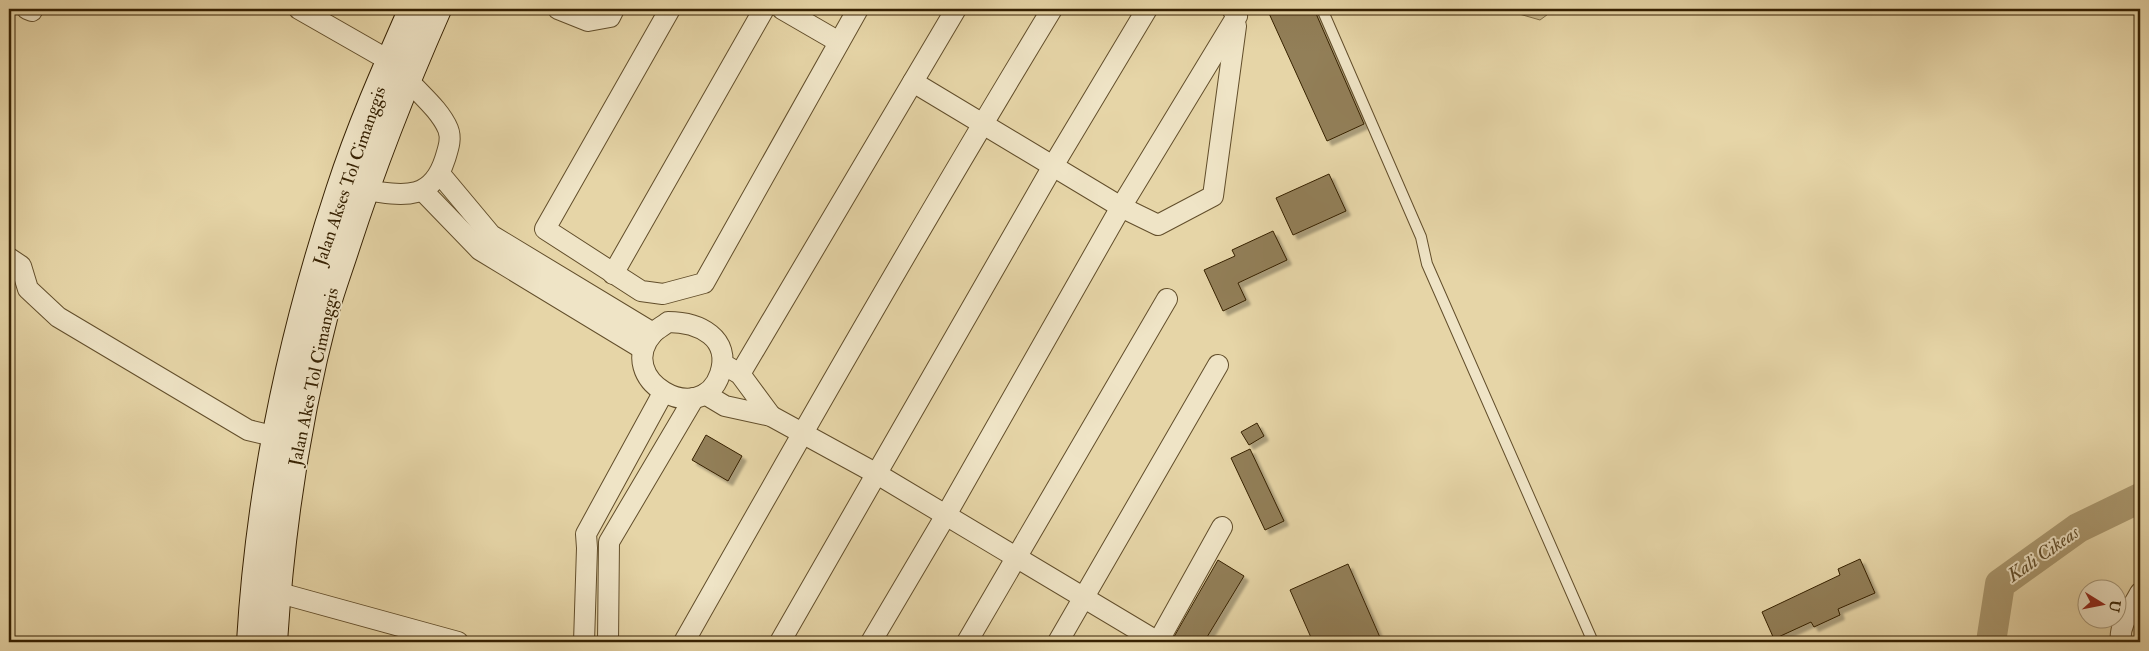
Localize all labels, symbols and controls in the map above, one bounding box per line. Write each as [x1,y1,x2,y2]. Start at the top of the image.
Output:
street label: Jalan Akses Tol Cimanggis [308,83,391,270]
street label: Jalan Akes Tol Cimanggis [284,286,344,469]
water label: Kali Cikeas [2002,520,2084,588]
north arrow [2076,578,2126,628]
text: U [2105,599,2124,614]

